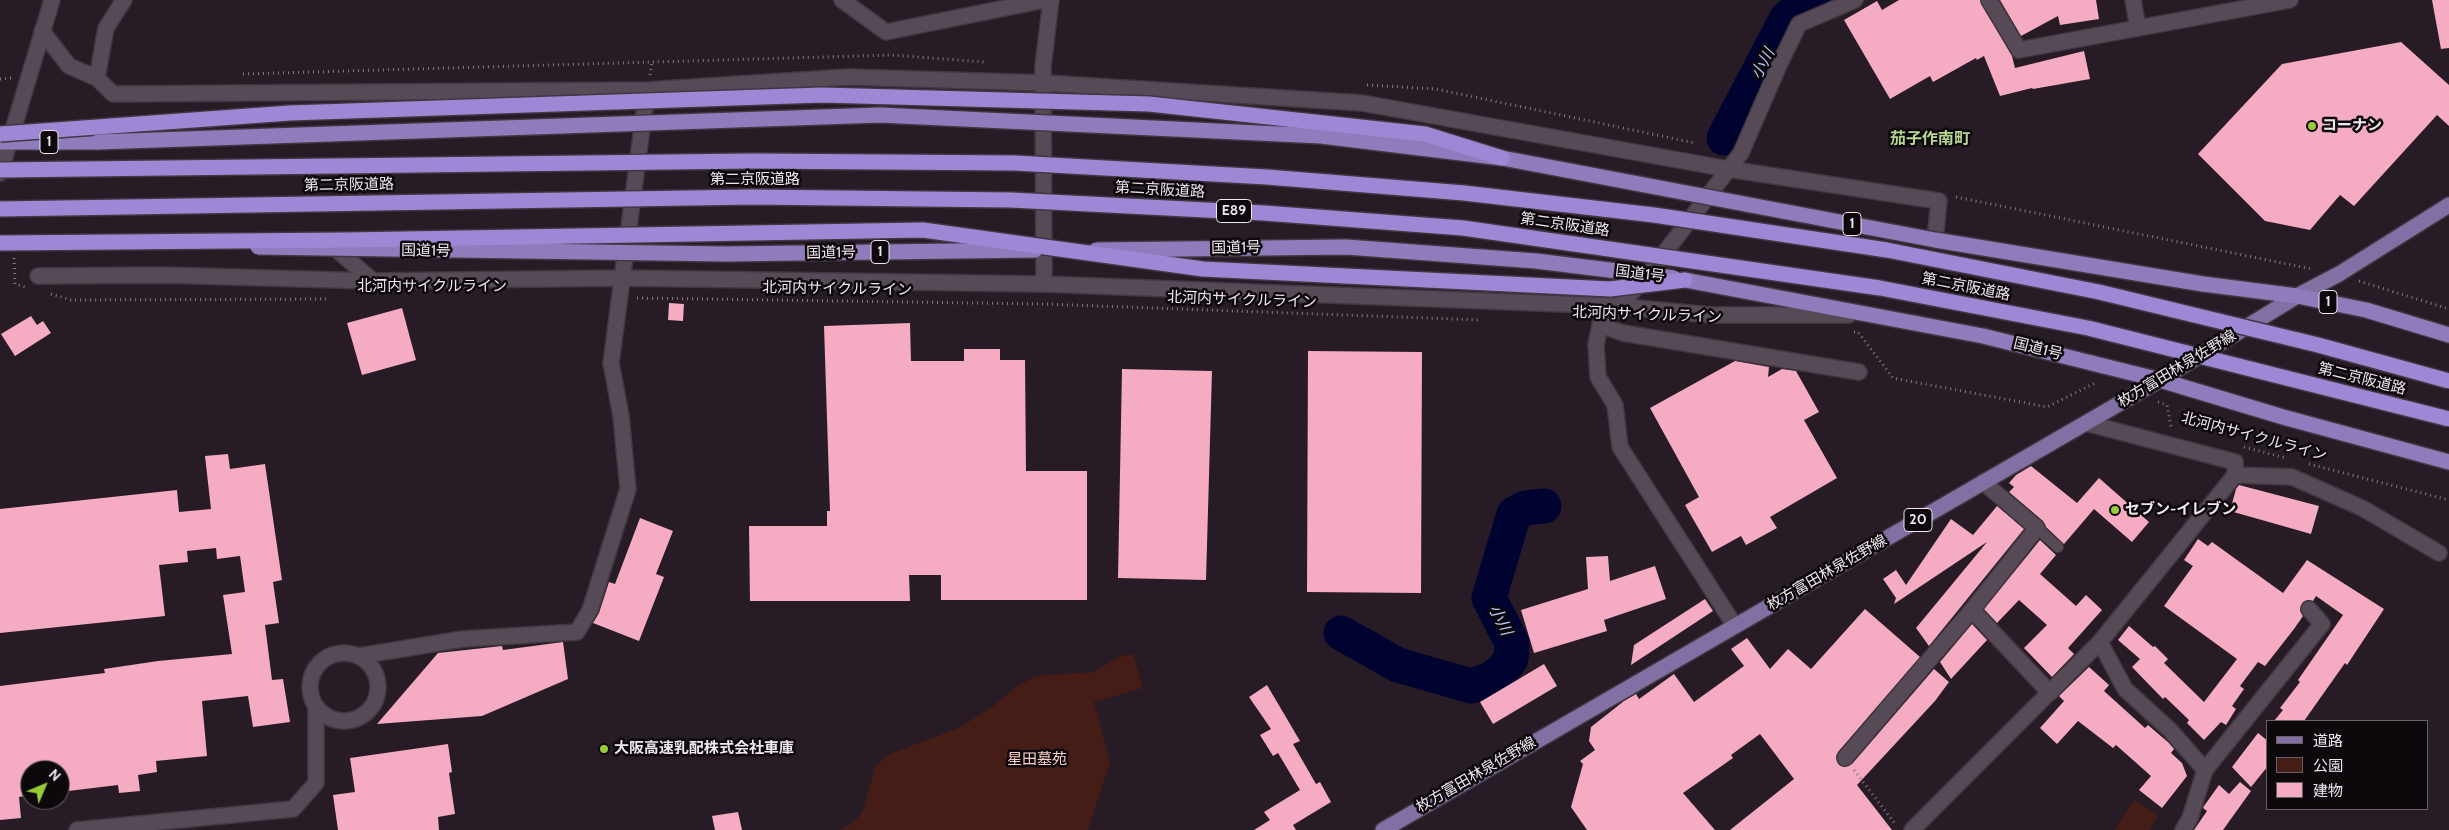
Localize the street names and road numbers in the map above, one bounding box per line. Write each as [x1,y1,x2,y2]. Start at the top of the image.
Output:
road number: 1 [40,130,58,154]
street label: 第二京阪道路 [710,171,800,189]
street label: 第二京阪道路 [304,175,394,195]
street label: 第二京阪道路 [1115,179,1205,201]
road number: E89 [1216,200,1252,222]
street label: 第二京阪道路 [1519,210,1611,240]
road number: 1 [1843,212,1861,235]
street label: 国道1号 [1211,239,1261,257]
road number: 1 [871,240,889,264]
street label: 国道1号 [401,242,451,260]
street label: 国道1号 [806,244,856,262]
street label: 国道1号 [1614,262,1666,286]
street label: 第二京阪道路 [1920,270,2012,304]
street label: 北河内サイクルライン [357,278,507,296]
street label: 北河内サイクルライン [762,279,912,299]
street label: 北河内サイクルライン [1167,288,1317,312]
road number: 1 [2319,290,2337,314]
street label: 北河内サイクルライン [1572,303,1722,327]
street label: 枚方富田林泉佐野線 [2115,327,2239,411]
street label: 国道1号 [2012,334,2064,364]
street label: 第二京阪道路 [2316,359,2408,399]
street label: 北河内サイクルライン [2179,409,2329,465]
road number: 20 [1904,508,1932,532]
street label: 枚方富田林泉佐野線 [1764,531,1890,615]
street label: 枚方富田林泉佐野線 [1413,733,1539,817]

